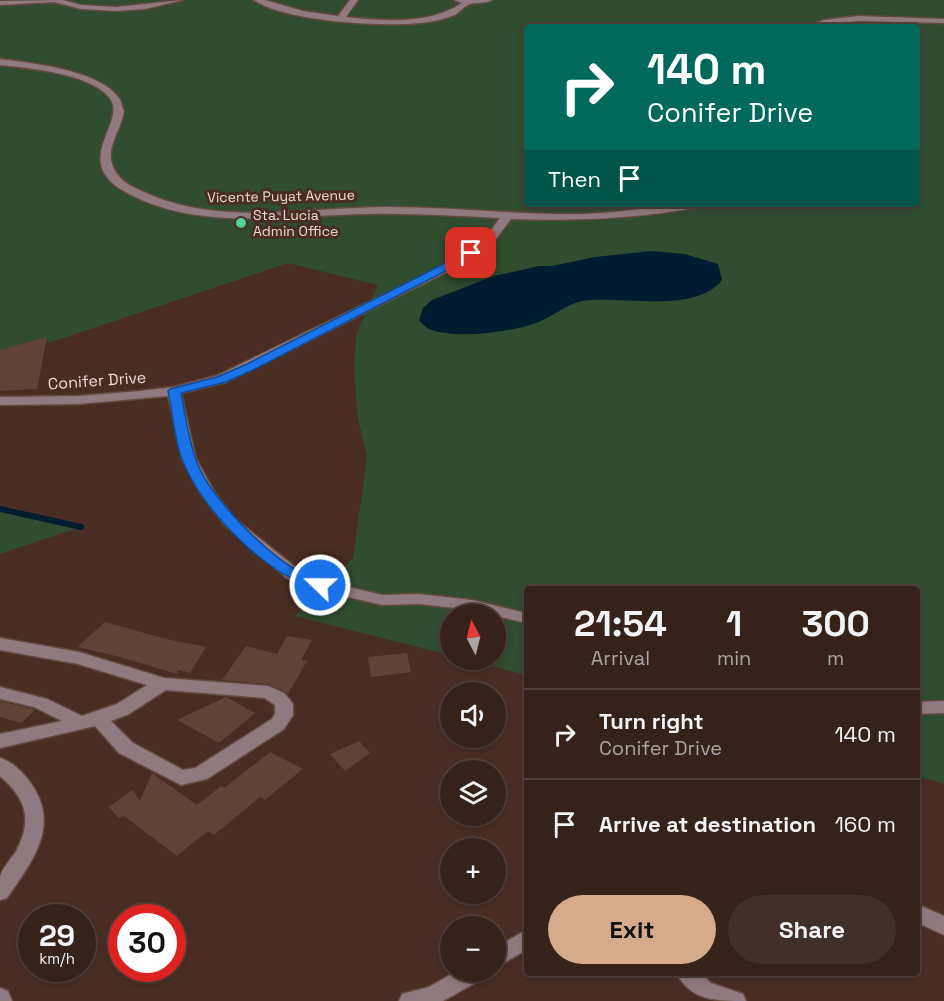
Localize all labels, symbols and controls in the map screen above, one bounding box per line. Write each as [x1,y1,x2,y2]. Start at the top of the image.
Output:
text: 140 m [647,43,766,96]
icon: right [548,48,626,126]
text: Conifer Drive [647,95,813,130]
icon: arrive [613,162,646,195]
text: Then [548,165,601,193]
street label: Vicente Puyat Avenue [207,186,355,206]
place label: Sta. Lucia Admin Office [253,206,338,240]
marker: Sta. Lucia Admin Office [234,216,248,230]
pin [445,227,496,278]
icon: arrive [454,236,487,269]
street label: Conifer Drive [47,367,147,394]
position arrow [288,553,352,617]
text: 21:54 [574,601,667,647]
text: 1 [726,601,742,647]
text: 300 [801,601,870,647]
north arrow [440,604,506,670]
map controls [440,604,506,982]
text: Arrival [591,645,650,671]
text: min [717,645,751,671]
text: m [827,645,844,671]
button: sound [440,682,506,748]
text: Turn right [599,707,704,735]
icon: right [548,718,581,751]
text: 140 m [834,720,896,748]
text: Conifer Drive [599,735,722,761]
button: layers [440,760,506,826]
icon: arrive [548,808,581,841]
text: Arrive at destination [599,810,816,838]
text: 160 m [835,810,896,838]
button: + [440,838,506,904]
button: Exit [548,895,716,964]
button: Share [728,895,896,964]
speed limit sign: 30 [108,904,186,982]
text: 29 [39,916,75,955]
button: − [440,916,506,982]
text: km/h [39,949,75,968]

